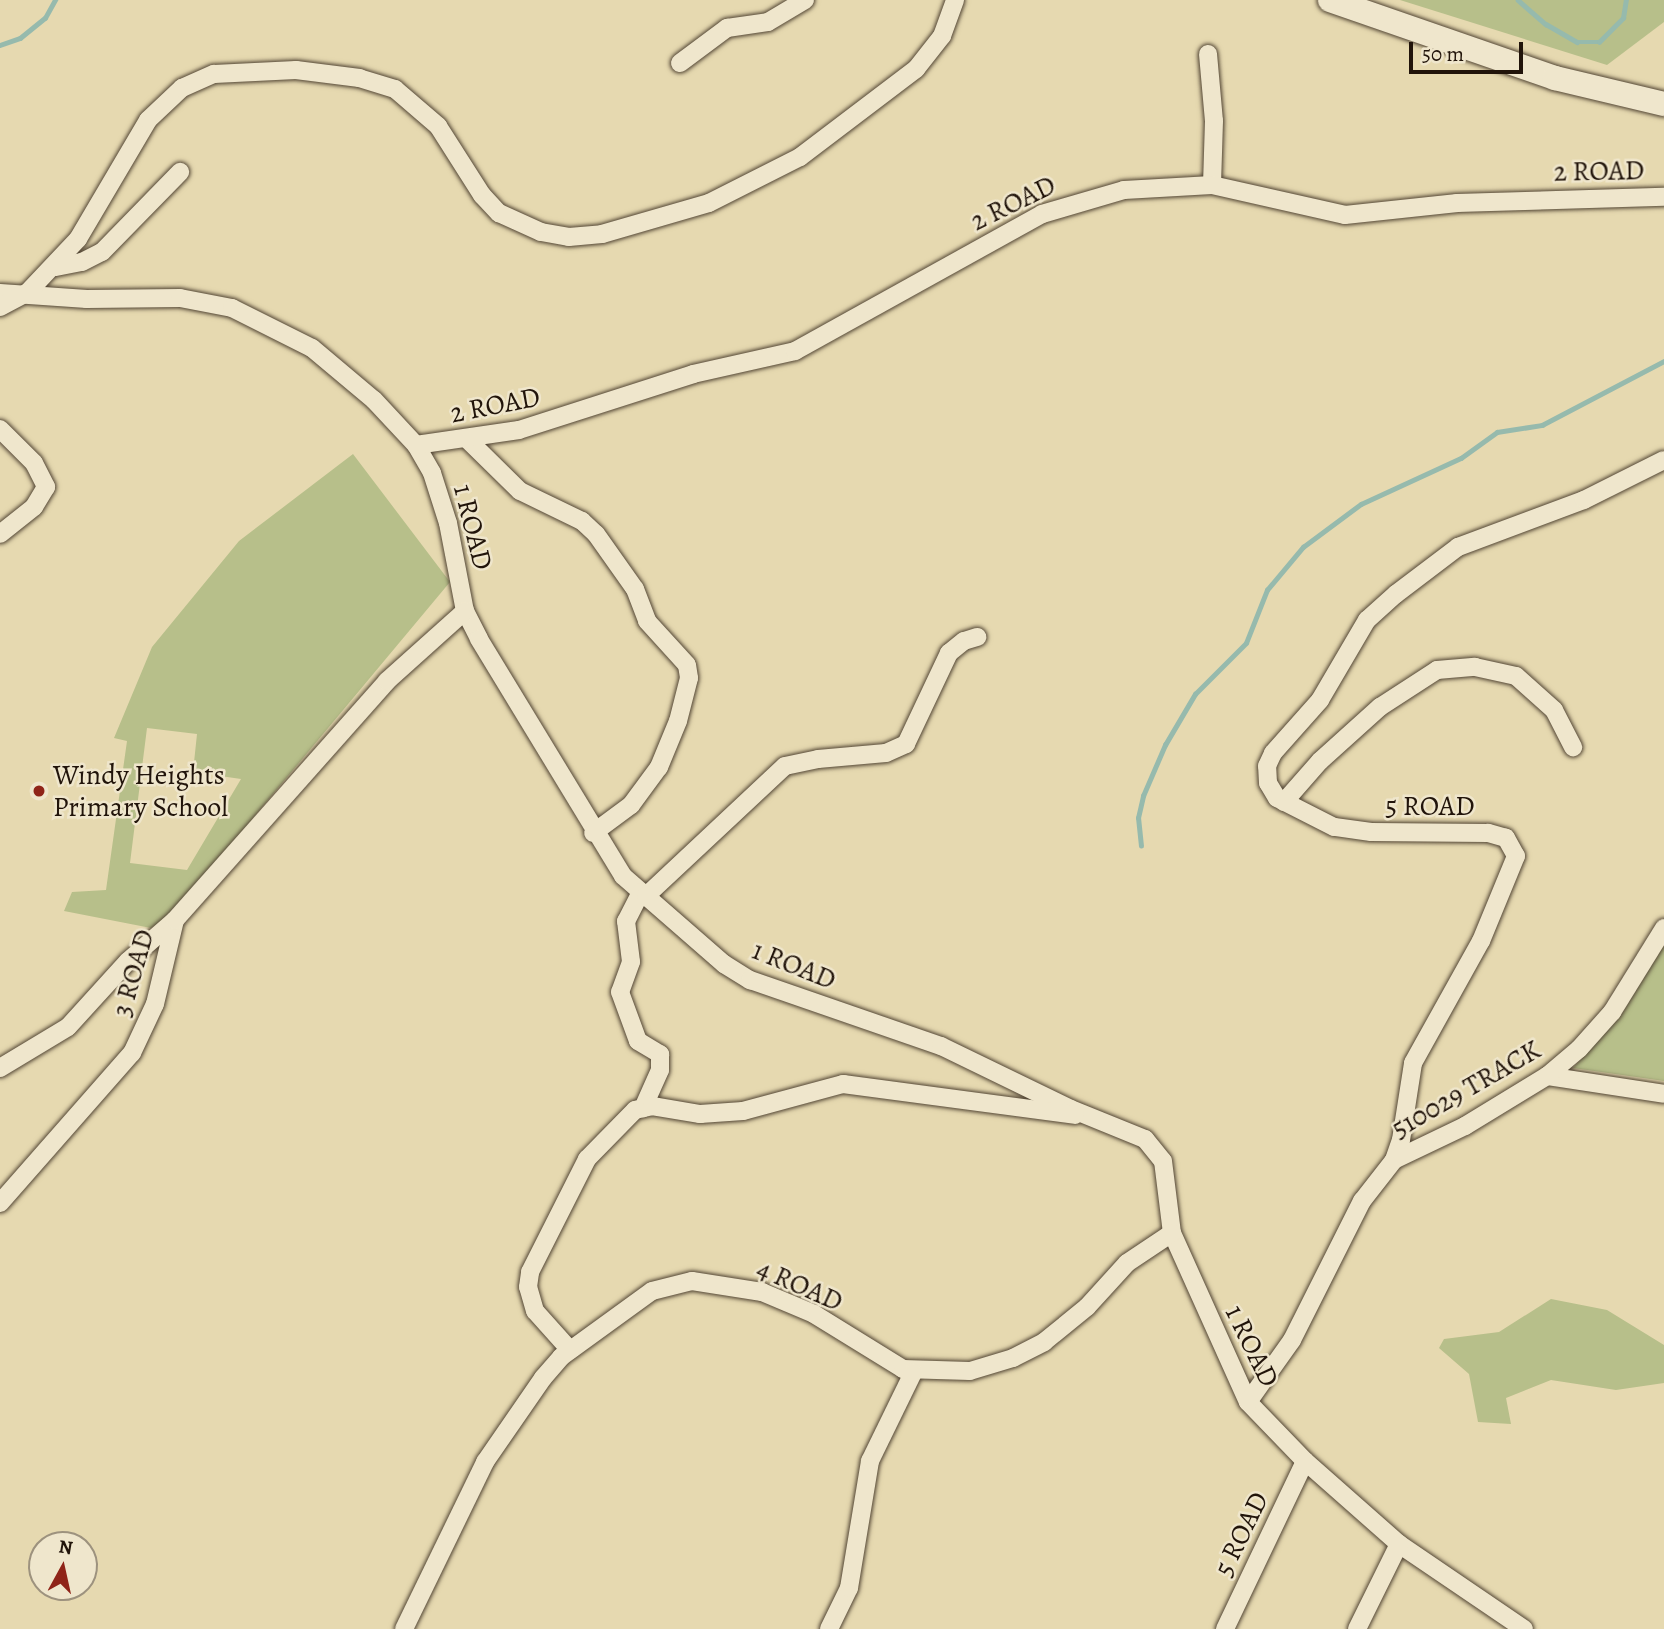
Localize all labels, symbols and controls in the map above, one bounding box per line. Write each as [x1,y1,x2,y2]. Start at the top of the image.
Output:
scale bar [1412,28,1526,72]
text: 50 m [1422,40,1464,68]
street label: 2 ROAD [1553,153,1645,189]
street label: 2 ROAD [965,168,1061,238]
street label: 2 ROAD [447,380,543,430]
street label: 1 ROAD [446,481,500,573]
place label: Windy Heights Primary School [53,758,228,824]
marker: Windy Heights Primary School [31,783,47,799]
street label: 5 ROAD [1385,789,1475,823]
street label: 3 ROAD [105,926,161,1020]
street label: 1 ROAD [747,933,841,997]
street label: 510029 TRACK [1385,1033,1547,1145]
street label: 4 ROAD [752,1251,848,1319]
street label: 1 ROAD [1218,1300,1286,1392]
street label: 5 ROAD [1206,1486,1276,1582]
north arrow [28,1531,98,1601]
text: N [57,1533,74,1561]

